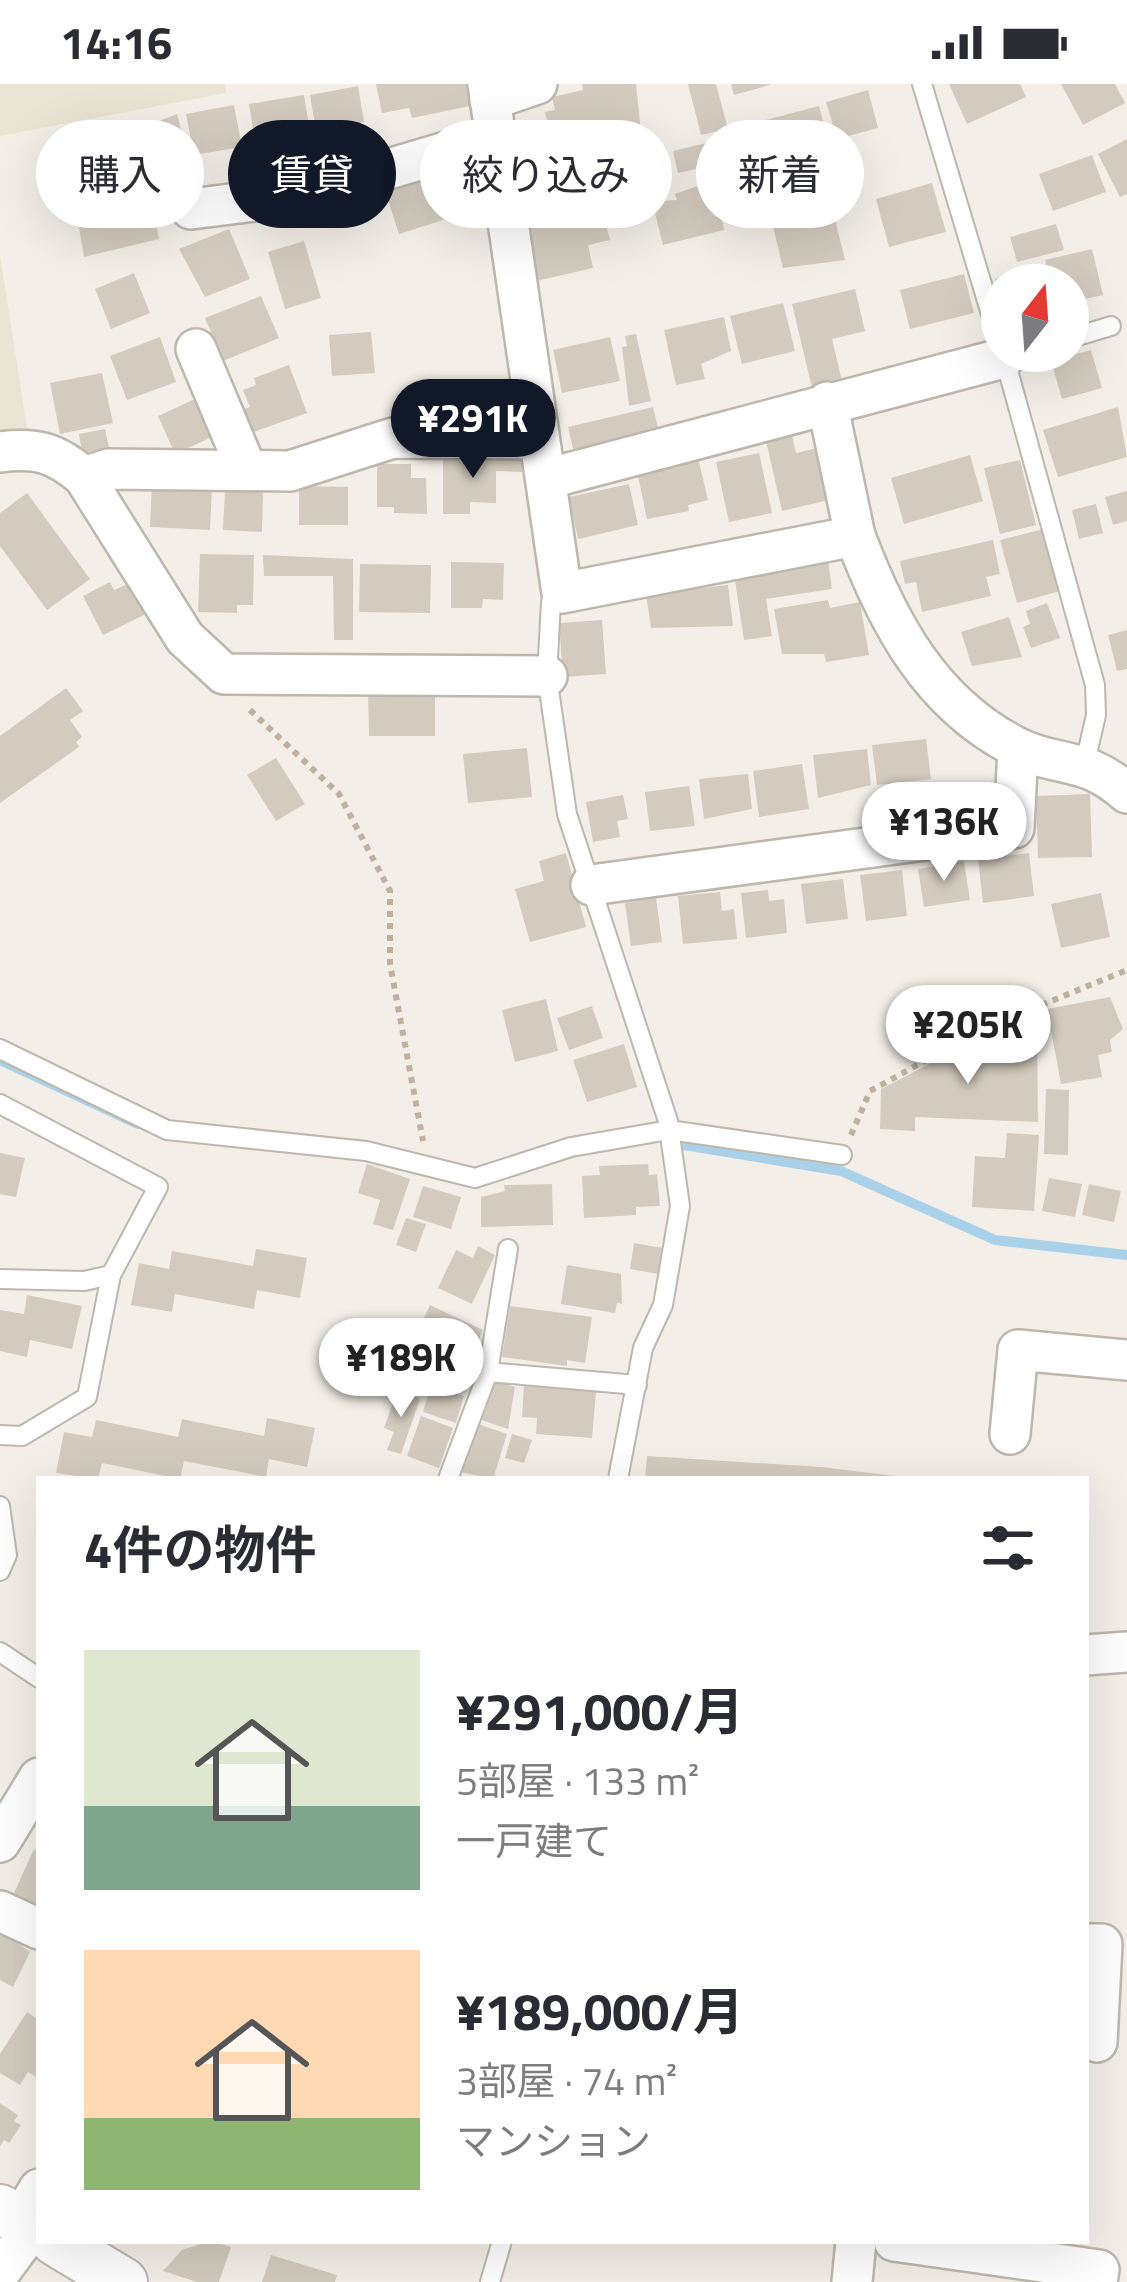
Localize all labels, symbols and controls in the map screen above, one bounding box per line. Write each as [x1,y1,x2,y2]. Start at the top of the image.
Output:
text: 14:16 [60,8,172,76]
chip: 購入 [36,120,204,228]
chip: 賃貸 [228,120,396,228]
chip: 絞り込み [420,120,672,228]
chip: 新着 [696,120,864,228]
north arrow [981,264,1089,372]
map controls [981,264,1089,372]
pin: ¥291K [389,379,557,481]
text: ¥291K [418,388,528,447]
pin: ¥136K [860,782,1028,884]
text: ¥136K [889,791,999,850]
pin: ¥205K [884,985,1052,1087]
text: ¥205K [913,994,1023,1053]
pin: ¥189K [317,1318,485,1420]
text: ¥189K [346,1327,456,1386]
text: 4件の物件 [84,1510,317,1588]
icon: filters [975,1515,1041,1581]
text: ¥291,000/月 [456,1672,744,1750]
icon: home [180,1698,324,1842]
text: 5部屋 · 133 m² [456,1751,699,1810]
text: 一戸建て [456,1811,612,1870]
text: ¥189,000/月 [456,1972,744,2050]
icon: home [180,1998,324,2142]
text: 3部屋 · 74 m² [456,2051,677,2110]
text: マンション [456,2111,651,2170]

